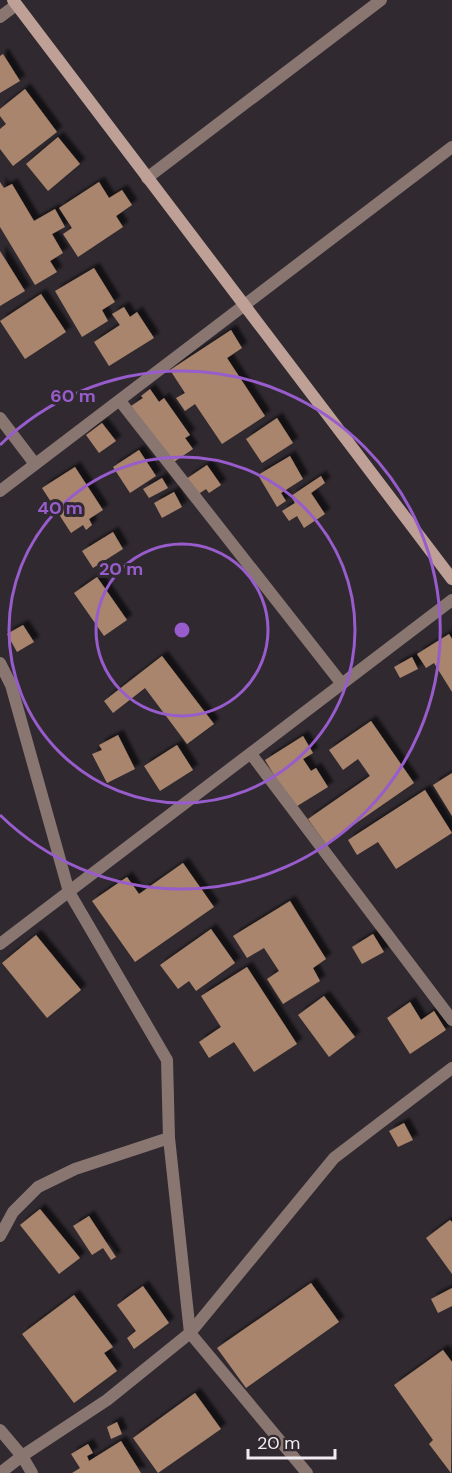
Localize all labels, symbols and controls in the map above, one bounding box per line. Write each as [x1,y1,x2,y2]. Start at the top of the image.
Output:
text: 60 m [50,384,96,408]
text: 40 m [37,496,83,520]
text: 20 m [99,557,143,581]
centre of rings [172,620,192,640]
scale bar [248,1422,335,1460]
text: 20 m [257,1431,300,1455]

